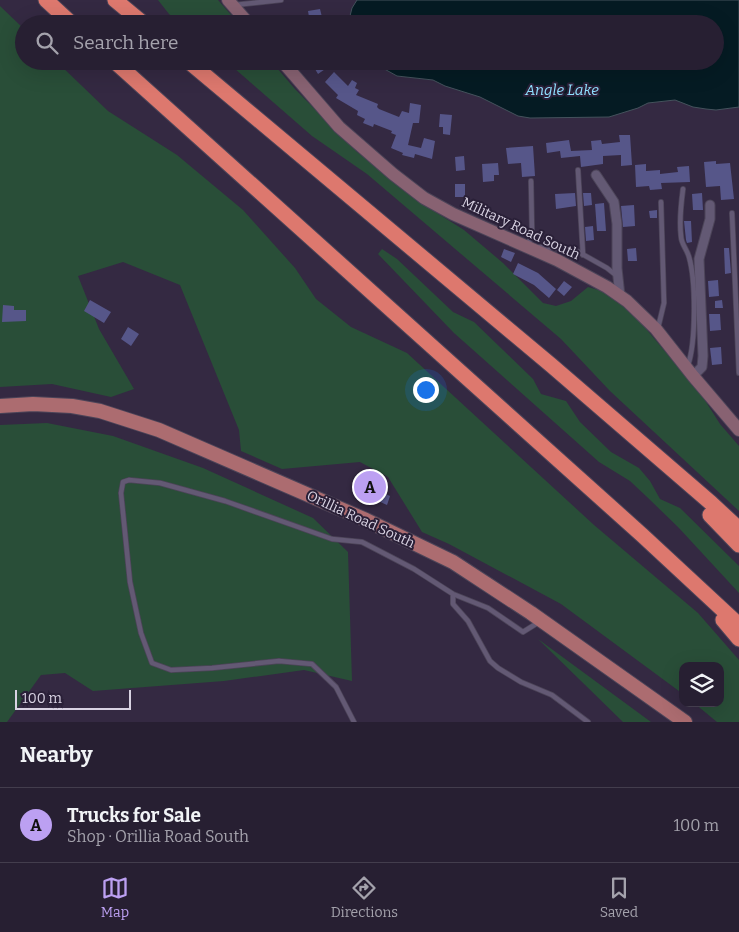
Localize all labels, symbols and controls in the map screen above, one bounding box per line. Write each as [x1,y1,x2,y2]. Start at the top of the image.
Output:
search box [15,15,724,70]
icon: search [33,29,61,57]
text: Search here [73,31,178,54]
water label: Angle Lake [524,81,599,99]
street label: Military Road South [459,194,583,263]
your location [413,377,439,403]
pin: A [354,468,386,506]
street label: Orillia Road South [304,487,418,552]
map controls [679,662,724,707]
button: layers [679,662,724,707]
scale bar [15,687,131,710]
text: 100 m [22,690,62,707]
text: Nearby [20,742,93,768]
text: Trucks for Sale [67,804,201,827]
text: A [30,816,42,835]
text: 100 m [674,816,719,835]
text: Shop · Orillia Road South [67,827,249,846]
tab: Map [101,874,129,921]
tab: Directions [331,874,398,921]
tab: Saved [600,874,638,921]

